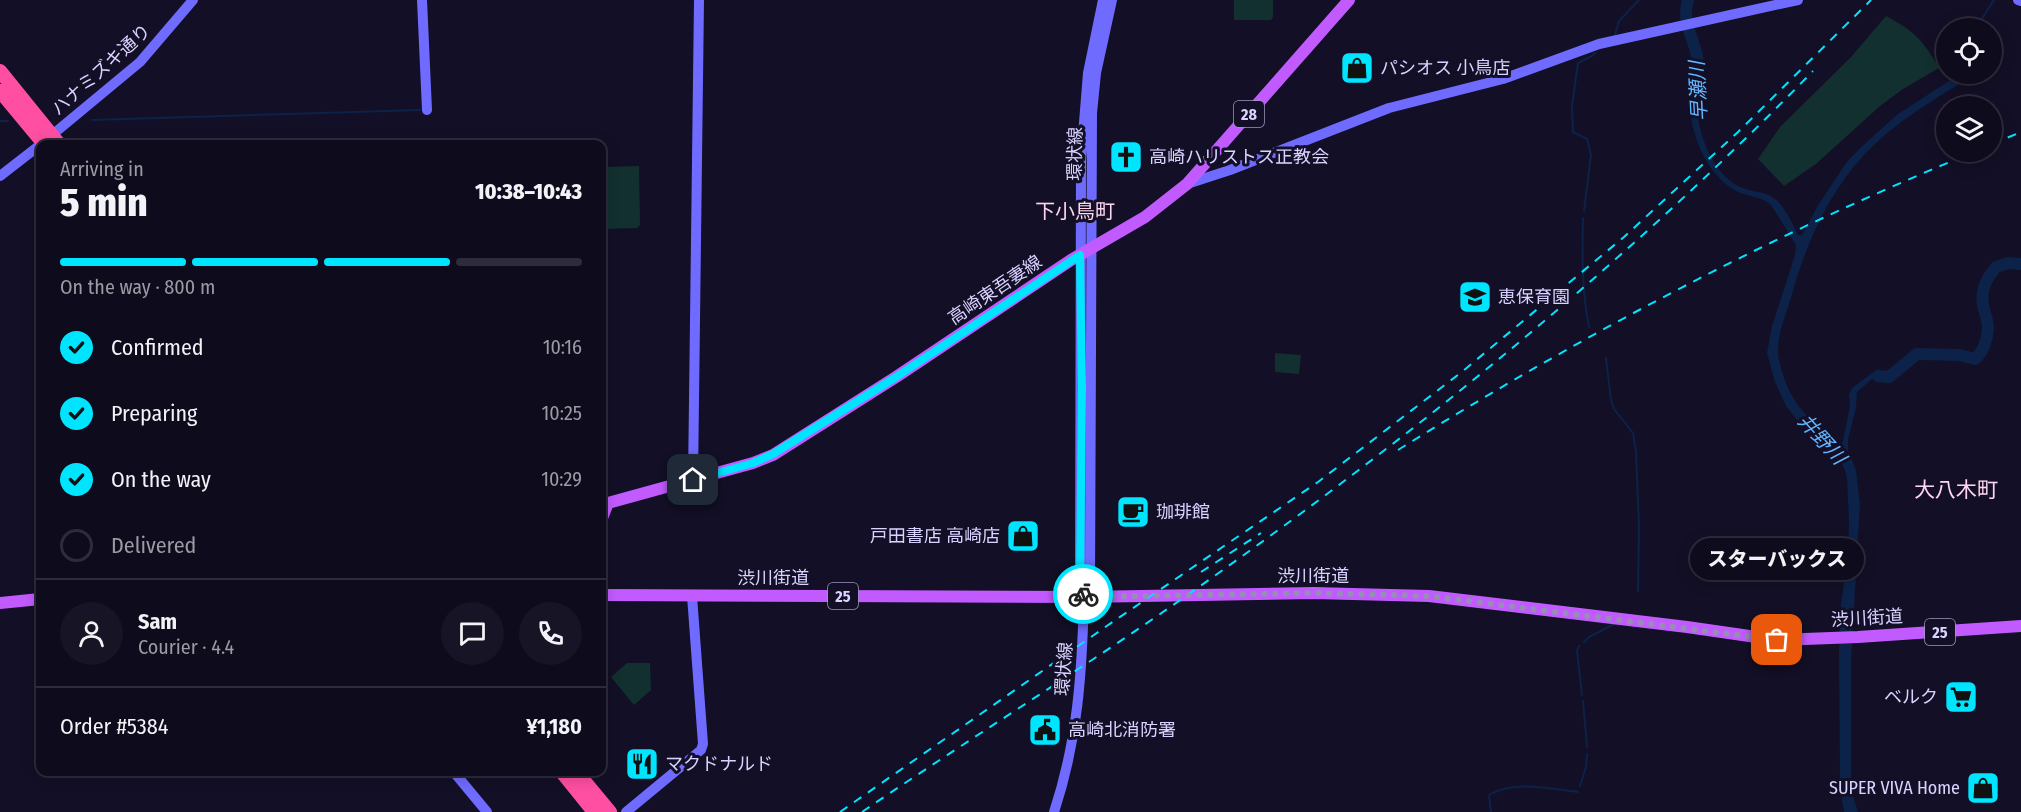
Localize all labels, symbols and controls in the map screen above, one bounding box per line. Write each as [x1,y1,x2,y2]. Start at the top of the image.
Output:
map controls [1936,18,2002,162]
button: locate [1936,18,2002,84]
street label: ハナミズキ通り [47,20,155,120]
shop icon: パシオス 小鳥店 [1339,50,1375,86]
place label: パシオス 小鳥店 [1380,57,1510,79]
water label: 早瀬川 [1684,58,1712,122]
button: layers [1936,96,2002,162]
road number: 28 [1234,101,1264,127]
street label: 環状線 [1064,127,1086,181]
church icon: 高崎ハリストス正教会 [1108,139,1144,175]
place label: 高崎ハリストス正教会 [1149,146,1329,168]
text: Arriving in [60,157,144,181]
text: 10:38–10:43 [475,178,582,205]
text: 5 min [60,180,148,226]
district label: 下小鳥町 [1035,199,1115,223]
street label: 高崎東吾妻線 [944,251,1046,329]
text: On the way · 800 m [60,275,215,299]
school or university icon: 恵保育園 [1457,279,1493,315]
place label: 恵保育園 [1498,286,1570,308]
icon: check [60,331,93,364]
text: Confirmed [111,334,204,361]
text: 10:16 [543,335,582,359]
icon: check [60,397,93,430]
text: Preparing [111,400,197,427]
text: 10:25 [542,401,582,425]
water label: 井野川 [1793,409,1852,471]
pin [667,454,718,505]
icon: check [60,463,93,496]
icon: home [676,463,709,496]
text: On the way [111,466,211,493]
text: 10:29 [541,467,582,491]
district label: 大八木町 [1914,477,1998,503]
cafe icon: 珈琲館 [1115,494,1151,530]
place label: 珈琲館 [1156,501,1210,523]
shop icon: 戸田書店 高崎店 [1005,518,1041,554]
place label: 戸田書店 高崎店 [870,525,1000,547]
text: Delivered [111,532,196,559]
callout: スターバックス [1690,538,1864,580]
text: スターバックス [1707,547,1847,571]
courier [1053,564,1113,624]
street label: 渋川街道 [1277,565,1349,587]
street label: 渋川街道 [737,567,809,589]
icon: bike [1067,578,1100,611]
road number: 25 [828,583,858,609]
button: person [60,602,123,665]
button: chat [441,602,504,665]
button: phone [519,602,582,665]
street label: 渋川街道 [1830,605,1904,631]
text: Sam [138,608,177,635]
pin [1751,614,1802,665]
road number: 25 [1925,619,1955,645]
icon: bag [1760,623,1793,656]
text: Courier · 4.4 [138,635,234,659]
street label: 環状線 [1051,641,1077,697]
supermarket icon: ベルク [1943,679,1979,715]
place label: ベルク [1884,686,1938,708]
public building icon: 高崎北消防署 [1027,712,1063,748]
text: Order #5384 [60,713,168,740]
text: ¥1,180 [526,713,582,740]
place label: 高崎北消防署 [1068,719,1176,741]
restaurant icon: マクドナルド [624,746,660,782]
place label: マクドナルド [665,753,773,775]
shop icon: SUPER VIVA Home [1965,770,2001,806]
place label: SUPER VIVA Home [1829,777,1960,799]

